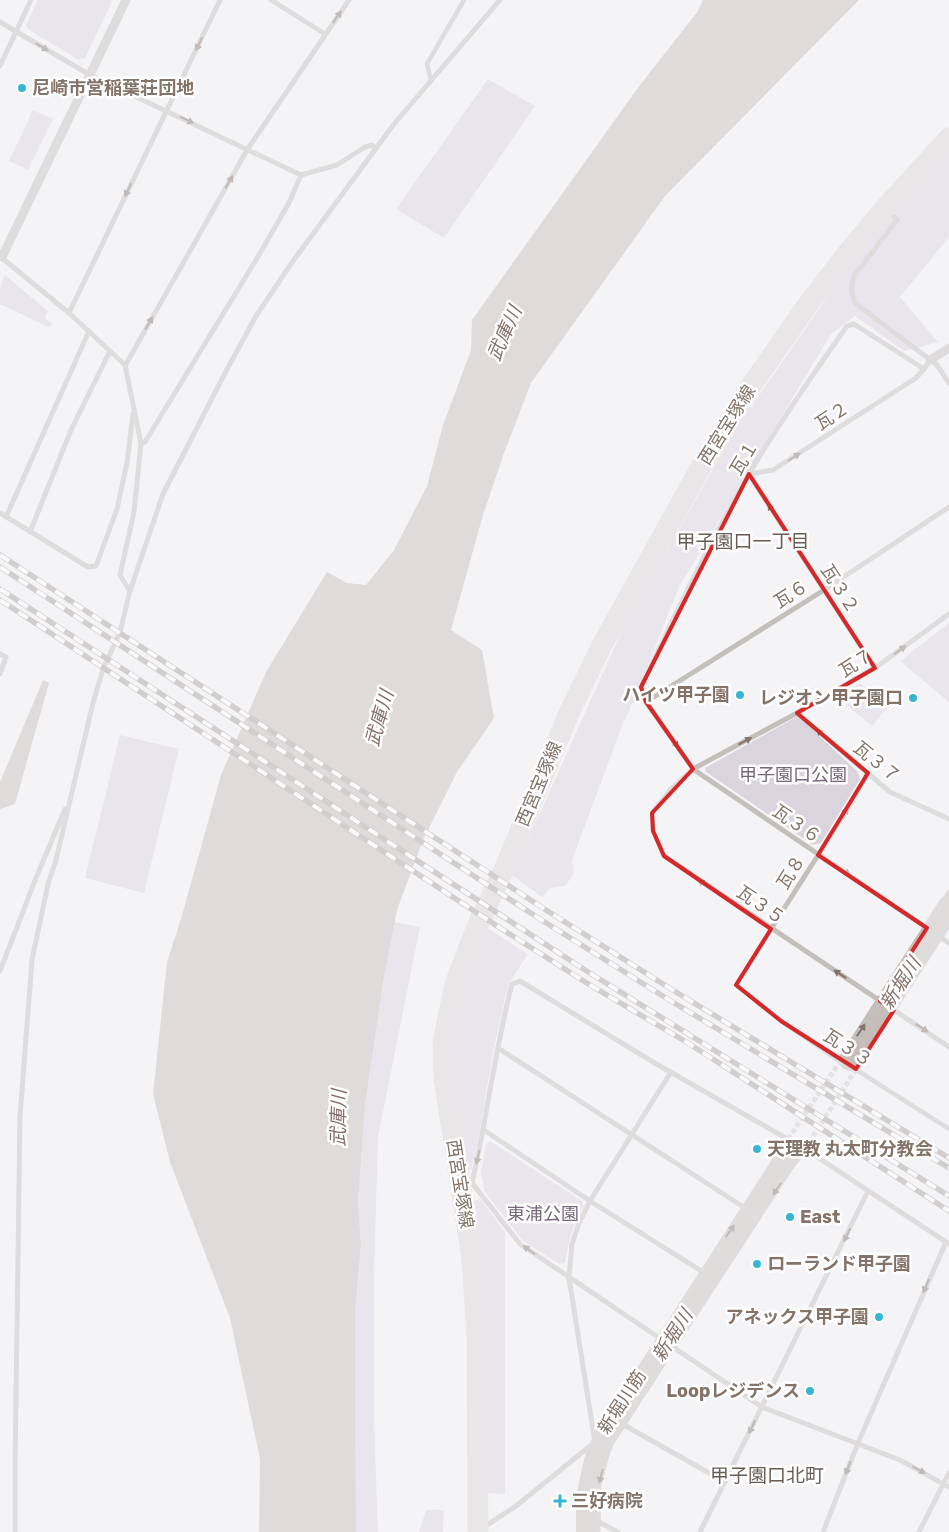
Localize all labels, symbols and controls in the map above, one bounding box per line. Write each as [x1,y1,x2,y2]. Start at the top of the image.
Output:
one-way arrow [332,10,342,24]
one-way arrow [194,37,202,51]
one-way arrow [35,42,48,51]
place label: 尼崎市営稲葉荘団地 [32,77,194,99]
marker: 尼崎市営稲葉荘団地 [16,82,28,94]
one-way arrow [180,116,194,124]
one-way arrow [225,175,233,189]
one-way arrow [124,183,132,197]
water label: 武庫川 [482,301,527,364]
one-way arrow [145,316,153,331]
street label: 西宮宝塚線 [694,381,760,469]
street label: 瓦２ [811,397,853,435]
street label: 瓦１ [725,437,763,479]
one-way arrow [787,452,800,462]
one-way arrow [767,503,777,517]
district label: 甲子園口一丁目 [676,530,810,553]
street label: 瓦３２ [816,560,864,618]
street label: 瓦６ [770,575,812,613]
street label: 瓦７ [835,644,877,682]
one-way arrow [893,646,906,656]
place label: ハイツ甲子園 [622,684,730,706]
water label: 武庫川 [361,686,399,749]
place label: レジオン甲子園口 [759,687,903,709]
marker: ハイツ甲子園 [734,689,746,701]
marker: レジオン甲子園口 [907,692,919,704]
one-way arrow [816,729,829,740]
one-way arrow [669,736,679,749]
street label: 瓦３７ [849,736,905,788]
one-way arrow [738,737,751,746]
street label: 西宮宝塚線 [511,738,567,830]
park label: 甲子園口公園 [739,764,847,786]
street label: 瓦３６ [768,800,826,848]
one-way arrow [840,807,849,820]
street label: 瓦８ [772,851,810,893]
one-way arrow [837,866,850,876]
one-way arrow [698,879,711,889]
street label: 瓦３５ [732,881,790,929]
water label: 新堀川 [875,951,927,1013]
one-way arrow [833,969,846,979]
one-way arrow [856,1023,865,1037]
one-way arrow [915,1023,928,1033]
street label: 瓦３３ [819,1024,877,1072]
water label: 武庫川 [327,1087,351,1147]
street label: 西宮宝塚線 [442,1138,478,1230]
place label: 天理教 丸太町分教会 [767,1138,933,1160]
marker: 天理教 丸太町分教会 [751,1143,763,1155]
one-way arrow [474,1149,482,1165]
one-way arrow [772,1182,781,1196]
park label: 東浦公園 [507,1203,579,1225]
place label: East [800,1206,840,1228]
marker: East [784,1211,796,1223]
one-way arrow [725,1224,735,1238]
one-way arrow [843,1227,851,1242]
one-way arrow [522,1245,536,1255]
place label: ローランド甲子園 [767,1253,911,1275]
marker: ローランド甲子園 [751,1258,763,1270]
one-way arrow [922,1279,930,1293]
water label: 新堀川 [647,1303,699,1365]
place label: アネックス甲子園 [726,1306,869,1328]
marker: アネックス甲子園 [873,1311,885,1323]
street label: 新堀川筋 [593,1366,651,1438]
place label: Loopレジデンス [666,1380,800,1402]
marker: Loopレジデンス [804,1385,816,1397]
one-way arrow [747,1420,756,1435]
one-way arrow [844,1461,852,1475]
district label: 甲子園口北町 [710,1464,824,1487]
one-way arrow [912,1466,926,1475]
one-way arrow [597,1468,605,1483]
place label: 三好病院 [571,1490,643,1512]
marker: 三好病院 [553,1494,567,1508]

